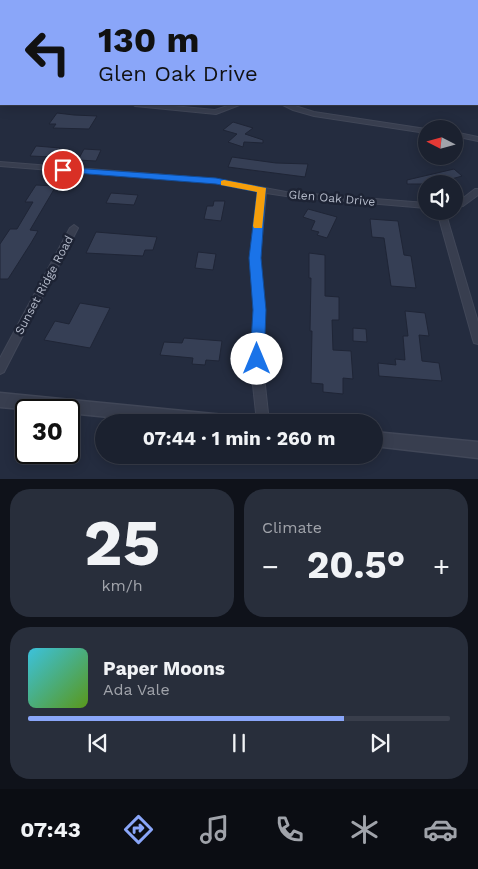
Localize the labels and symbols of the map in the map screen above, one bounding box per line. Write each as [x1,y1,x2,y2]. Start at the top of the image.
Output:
north arrow [418,120,462,165]
pin [42,149,84,191]
street label: Glen Oak Drive [288,187,376,209]
street label: Sunset Ridge Road [12,233,76,337]
position arrow [230,332,282,384]
speed limit sign: 30 [15,399,80,464]

